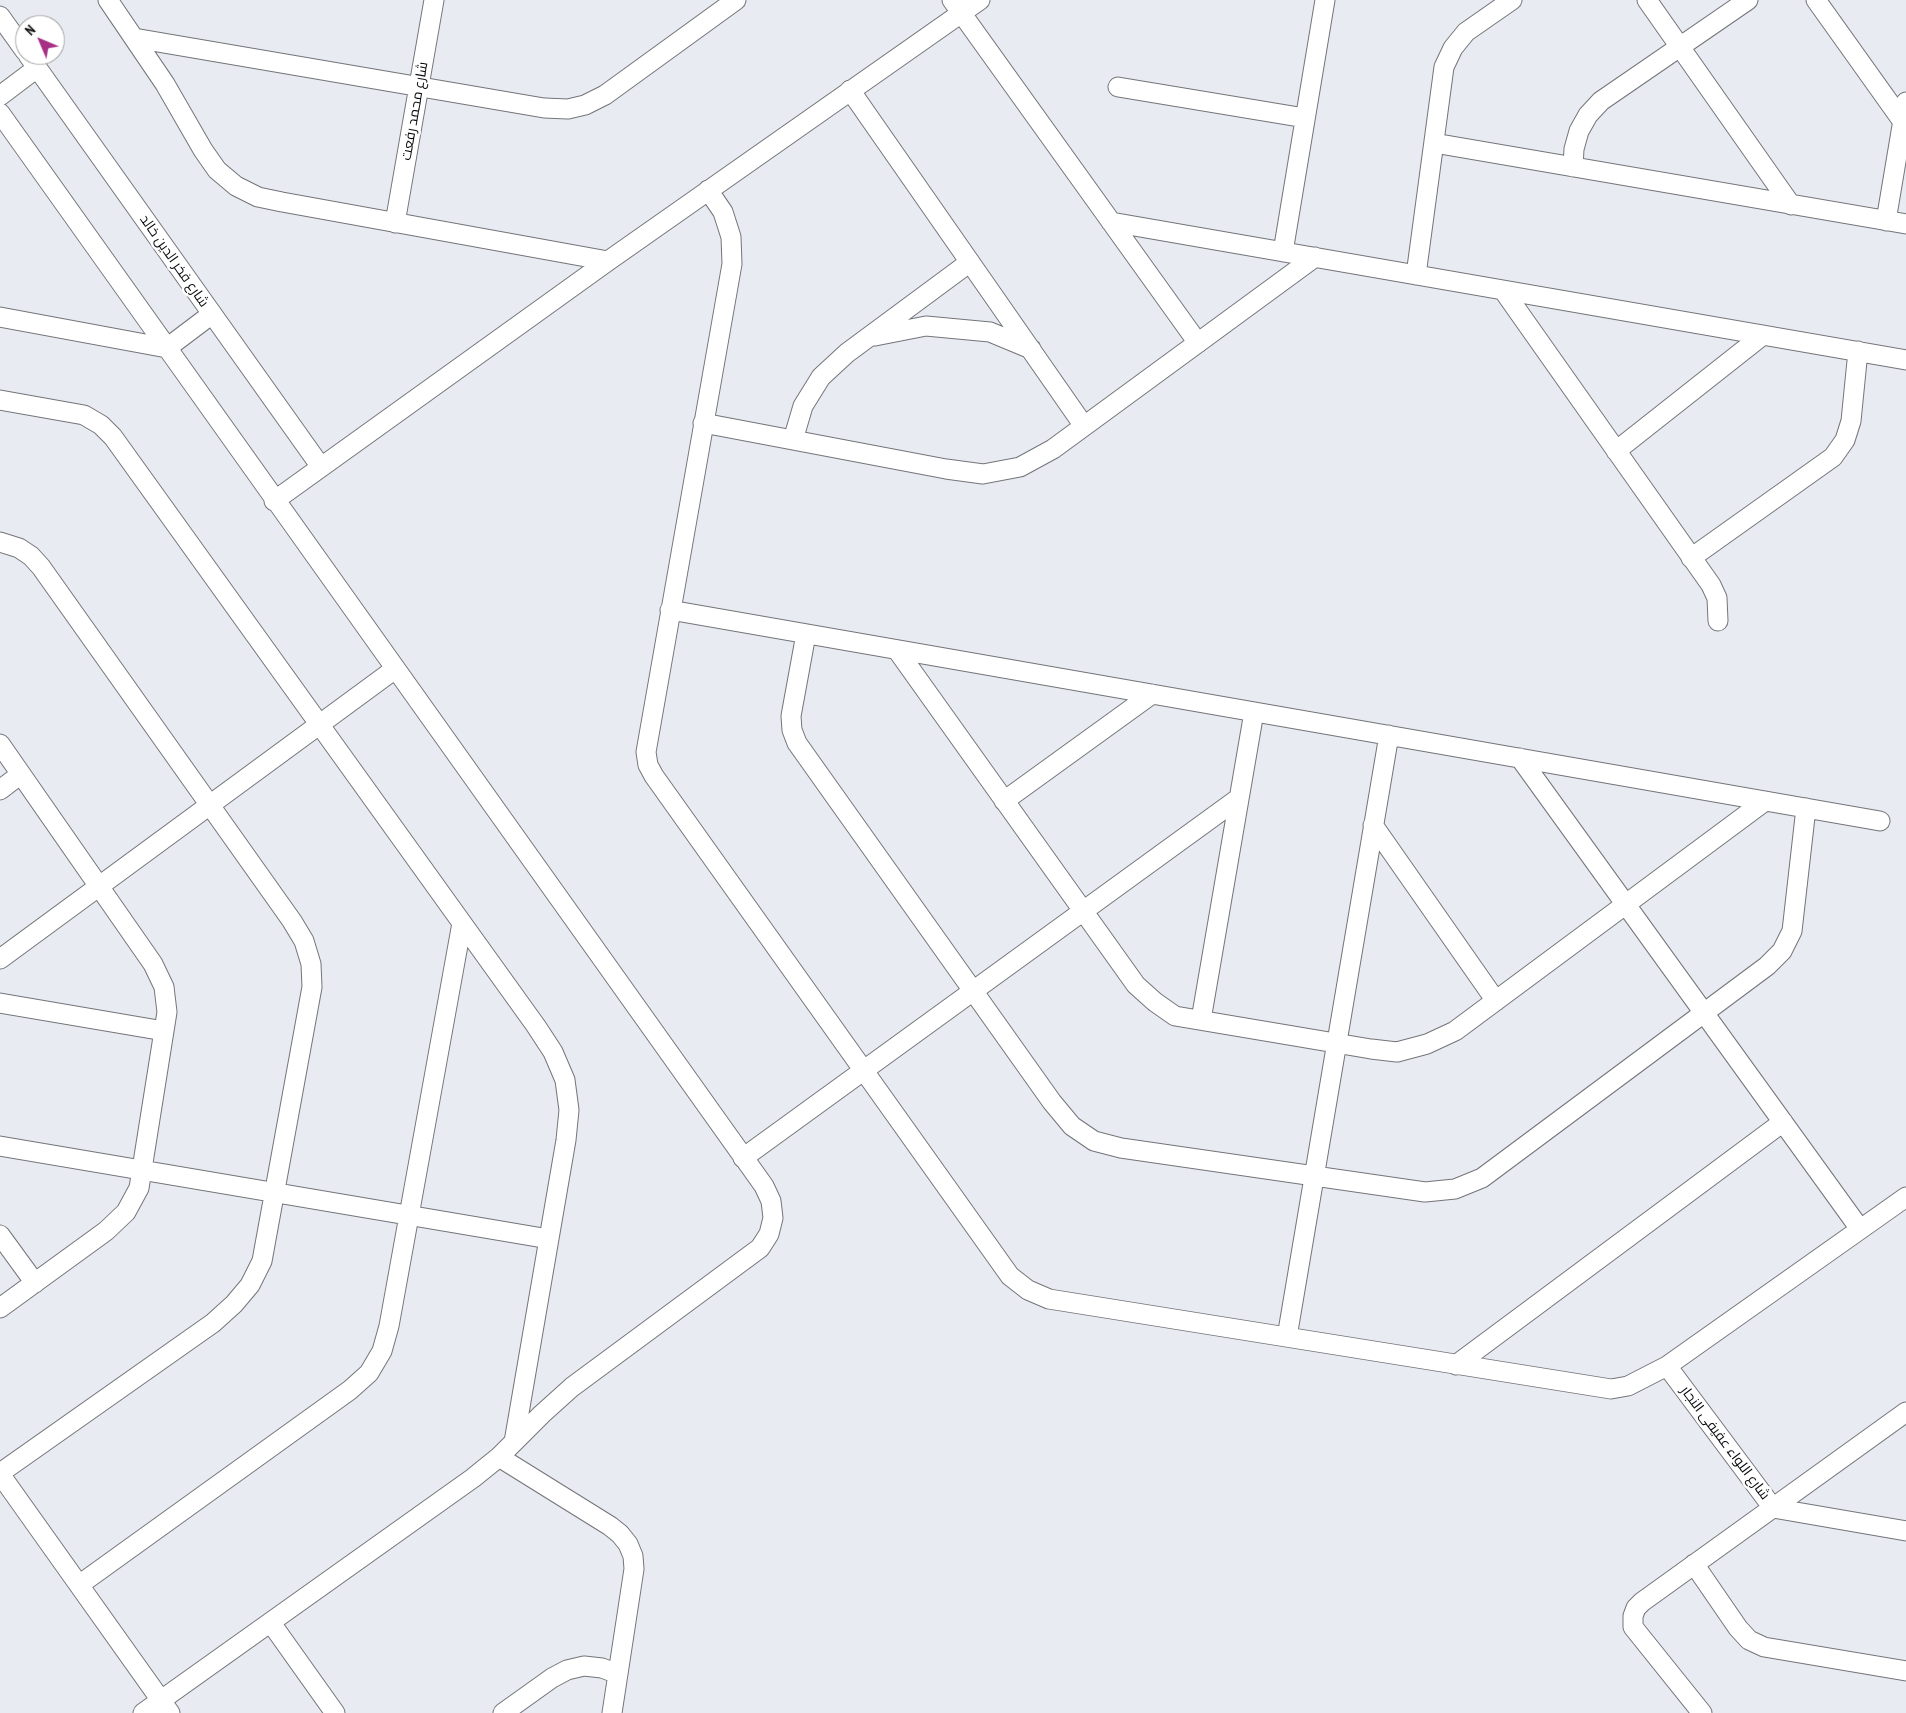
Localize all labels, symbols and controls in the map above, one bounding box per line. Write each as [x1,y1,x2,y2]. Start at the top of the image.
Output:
north arrow [15,15,65,65]
text: N [21,21,39,39]
street label: شارع محمد رفعت [398,60,432,162]
street label: شارع فخر الدين خالد [136,212,212,310]
street label: شارع اللواء عفيفى النجار [1677,1383,1773,1503]

